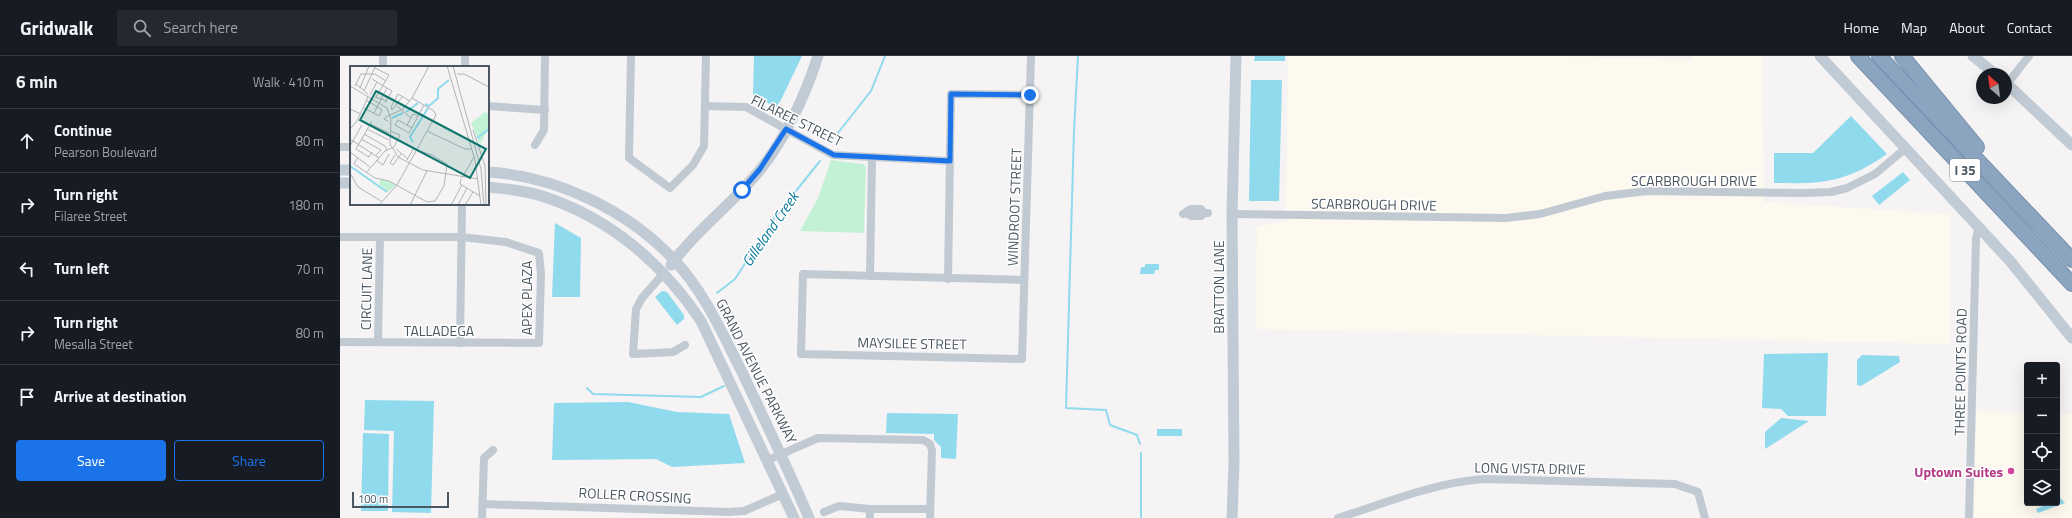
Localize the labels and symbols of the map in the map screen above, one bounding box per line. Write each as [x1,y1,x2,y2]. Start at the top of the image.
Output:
inset map [350,66,489,205]
north arrow [1976,68,2012,104]
route end [1021,86,1039,104]
street label: FILAREE STREET [748,89,847,152]
street label: WINDROOT STREET [1001,147,1027,266]
road number: I 35 [1950,159,1980,181]
street label: SCARBROUGH DRIVE [1631,170,1757,191]
route start [733,181,751,199]
water label: Gilleland Creek [736,185,806,271]
street label: SCARBROUGH DRIVE [1311,192,1437,216]
street label: BRATTON LANE [1208,240,1229,334]
street label: CIRCUIT LANE [355,247,377,330]
street label: APEX PLAZA [516,260,537,335]
street label: GRAND AVENUE PARKWAY [711,295,803,448]
street label: THREE POINTS ROAD [1948,308,1972,436]
street label: TALLADEGA [404,320,475,341]
street label: MAYSILEE STREET [857,332,968,354]
street label: LONG VISTA DRIVE [1474,457,1586,479]
place label: Uptown Suites [1914,461,2003,482]
marker: Uptown Suites [2006,466,2016,476]
street label: ROLLER CROSSING [578,482,692,508]
scale bar [352,490,449,509]

